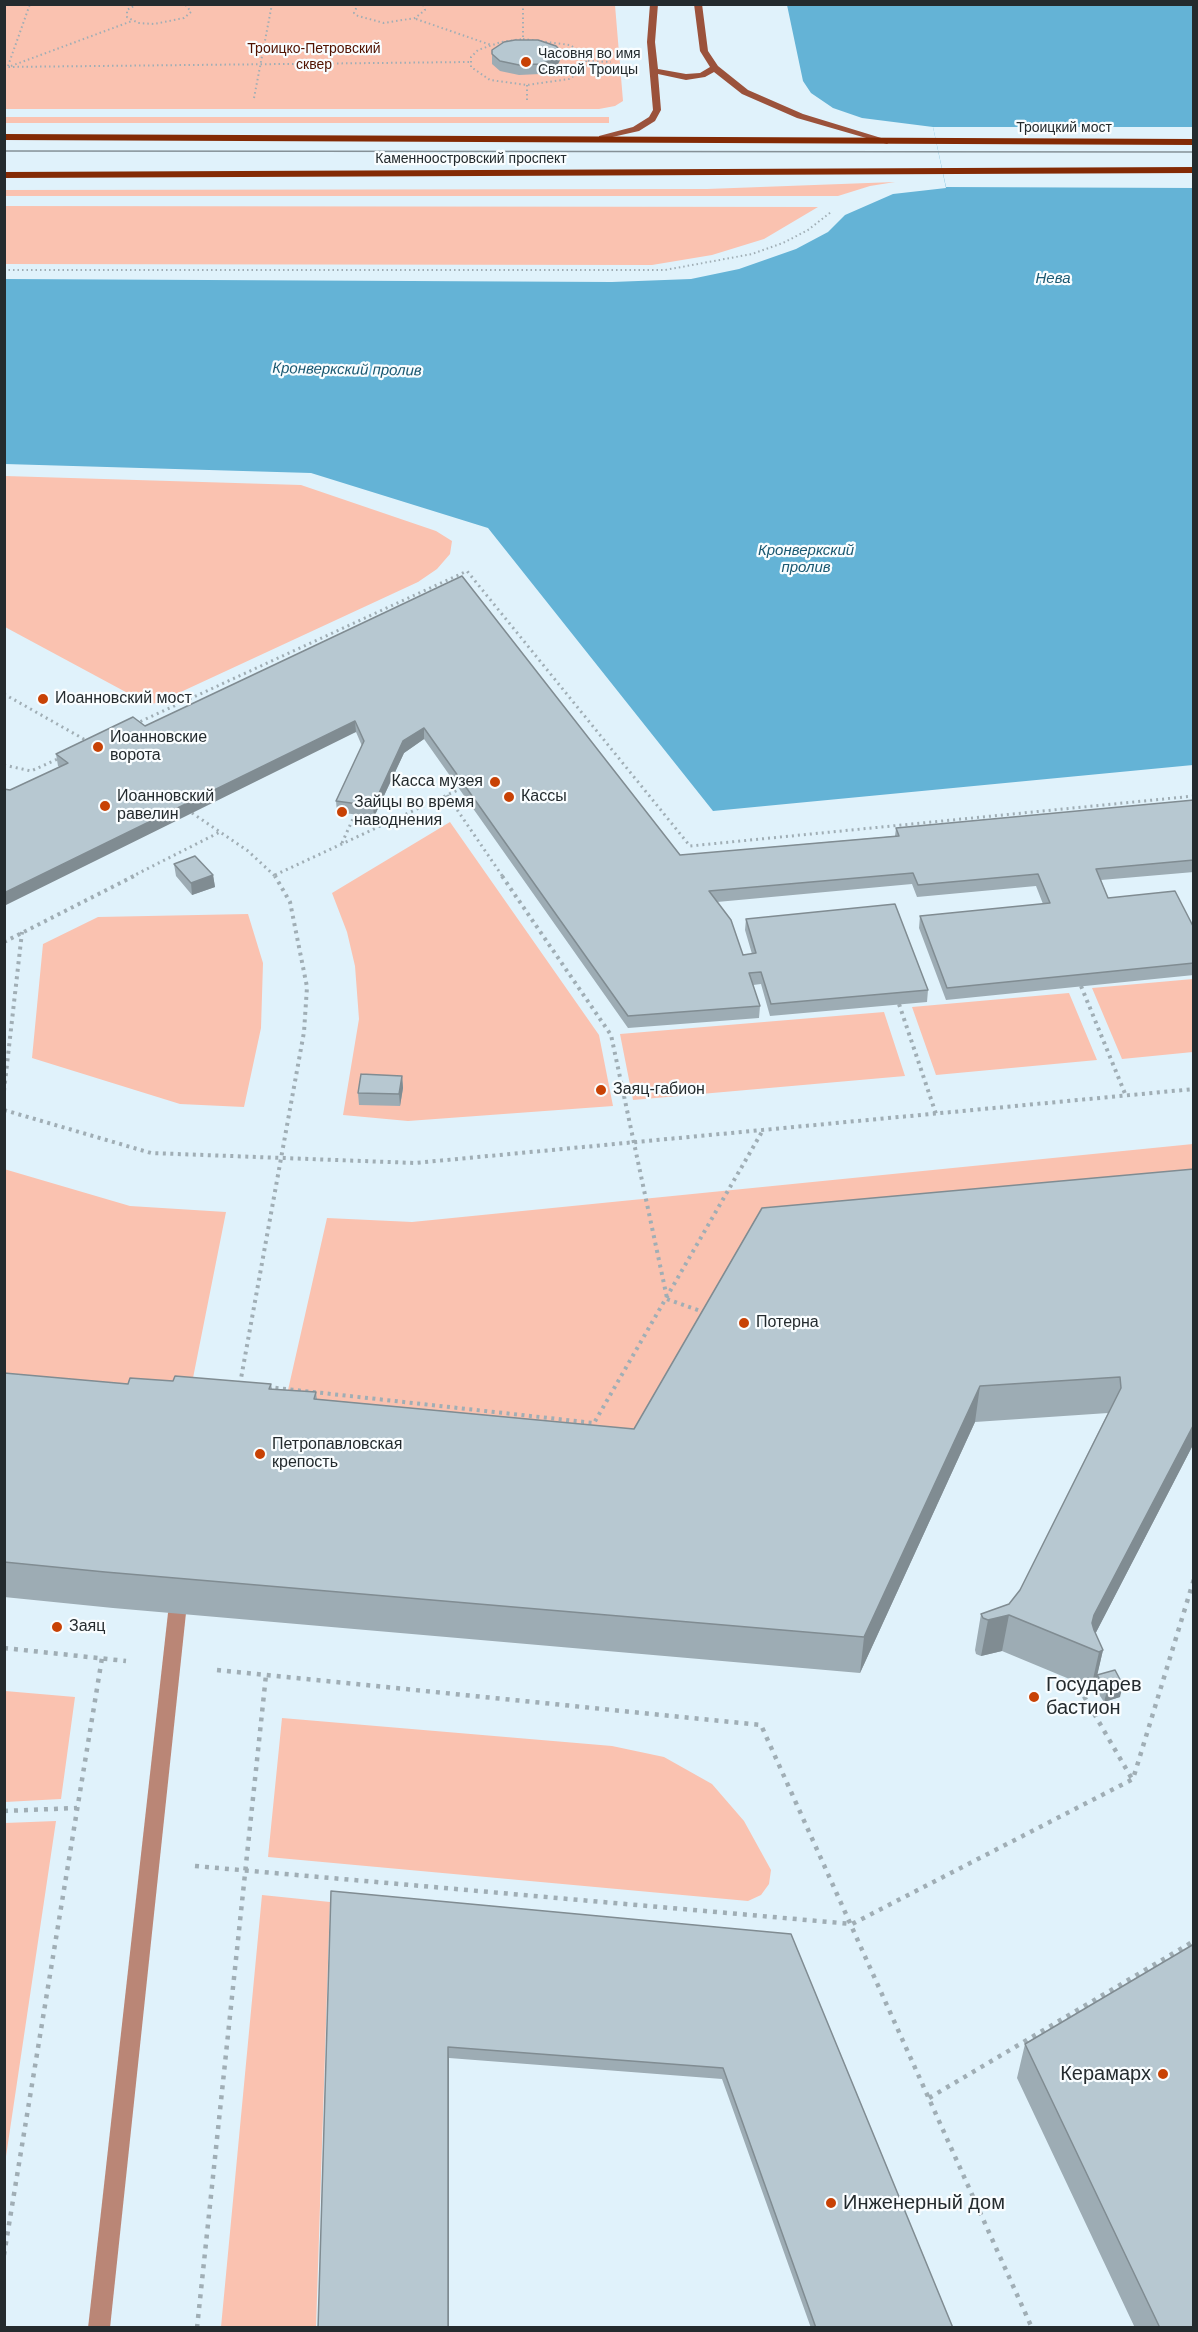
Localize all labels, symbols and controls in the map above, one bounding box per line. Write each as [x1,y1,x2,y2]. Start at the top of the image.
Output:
park label: Троицко-Петровский сквер [247,41,381,74]
place label: Часовня во имя Святой Троицы [538,46,641,78]
marker: Часовня во имя Святой Троицы [519,55,533,69]
street label: Троицкий мост [1016,120,1112,136]
street label: Каменноостровский проспект [375,151,567,167]
water label: Нева [1035,270,1071,288]
water label: Кронверкский пролив [272,360,422,380]
water label: Кронверкский пролив [758,542,854,577]
place label: Иоанновский мост [55,689,192,709]
marker: Иоанновский мост [36,692,50,706]
place label: Иоанновские ворота [110,728,207,766]
marker: Иоанновские ворота [91,740,105,754]
place label: Касса музея [392,772,483,792]
marker: Касса музея [488,775,502,789]
place label: Иоанновский равелин [117,787,214,825]
place label: Кассы [521,787,567,807]
marker: Кассы [502,790,516,804]
place label: Зайцы во время наводнения [354,793,474,831]
marker: Иоанновский равелин [98,799,112,813]
marker: Зайцы во время наводнения [335,805,349,819]
place label: Заяц-габион [613,1080,705,1100]
marker: Заяц-габион [594,1083,608,1097]
place label: Потерна [756,1313,819,1333]
marker: Потерна [737,1316,751,1330]
place label: Петропавловская крепость [272,1435,402,1473]
marker: Петропавловская крепость [253,1447,267,1461]
place label: Заяц [69,1617,105,1637]
marker: Заяц [50,1620,64,1634]
place label: Государев бастион [1046,1673,1142,1720]
marker: Государев бастион [1027,1690,1041,1704]
place label: Керамарх [1060,2062,1151,2086]
marker: Керамарх [1156,2067,1170,2081]
place label: Инженерный дом [843,2191,1005,2215]
marker: Инженерный дом [824,2196,838,2210]

